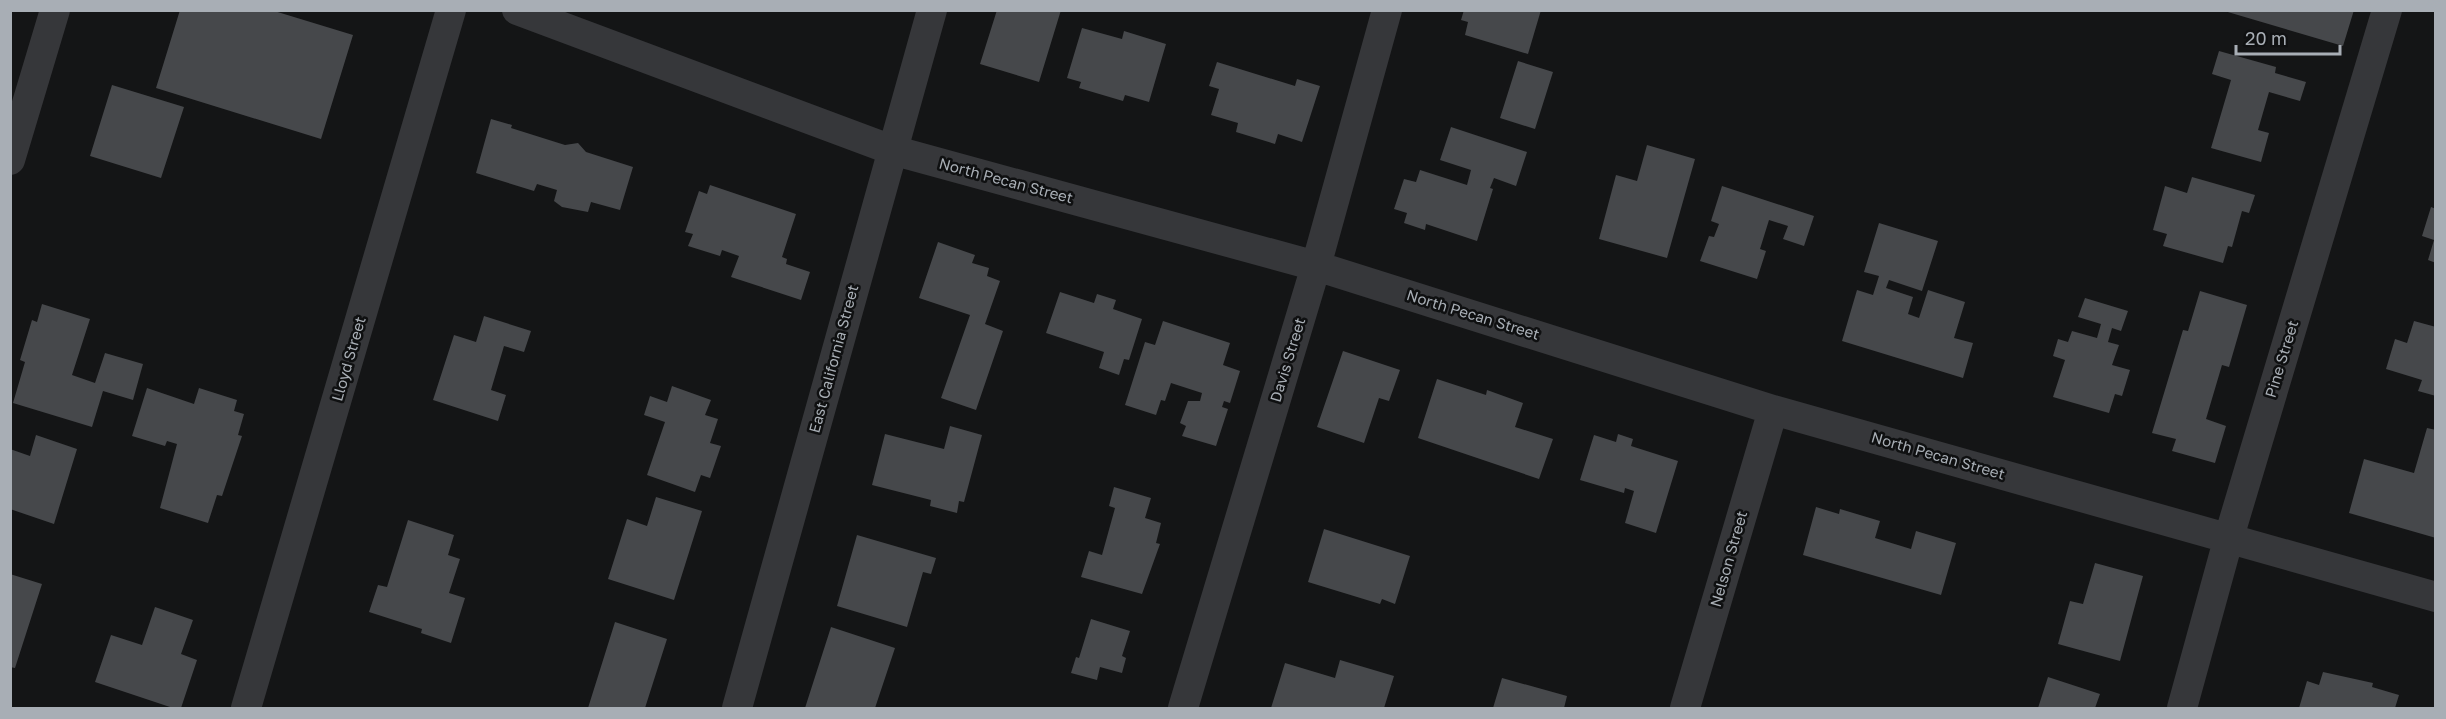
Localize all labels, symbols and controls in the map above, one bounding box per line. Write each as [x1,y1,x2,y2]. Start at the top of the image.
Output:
scale bar [2236,18,2340,56]
text: 20 m [2245,27,2287,49]
street label: North Pecan Street [937,153,1075,207]
street label: East California Street [805,283,861,435]
street label: North Pecan Street [1405,285,1542,343]
street label: Lloyd Street [327,314,369,403]
street label: Davis Street [1266,315,1308,404]
street label: Pine Street [2261,318,2301,400]
street label: North Pecan Street [1869,427,2007,483]
street label: Nelson Street [1706,509,1750,609]

